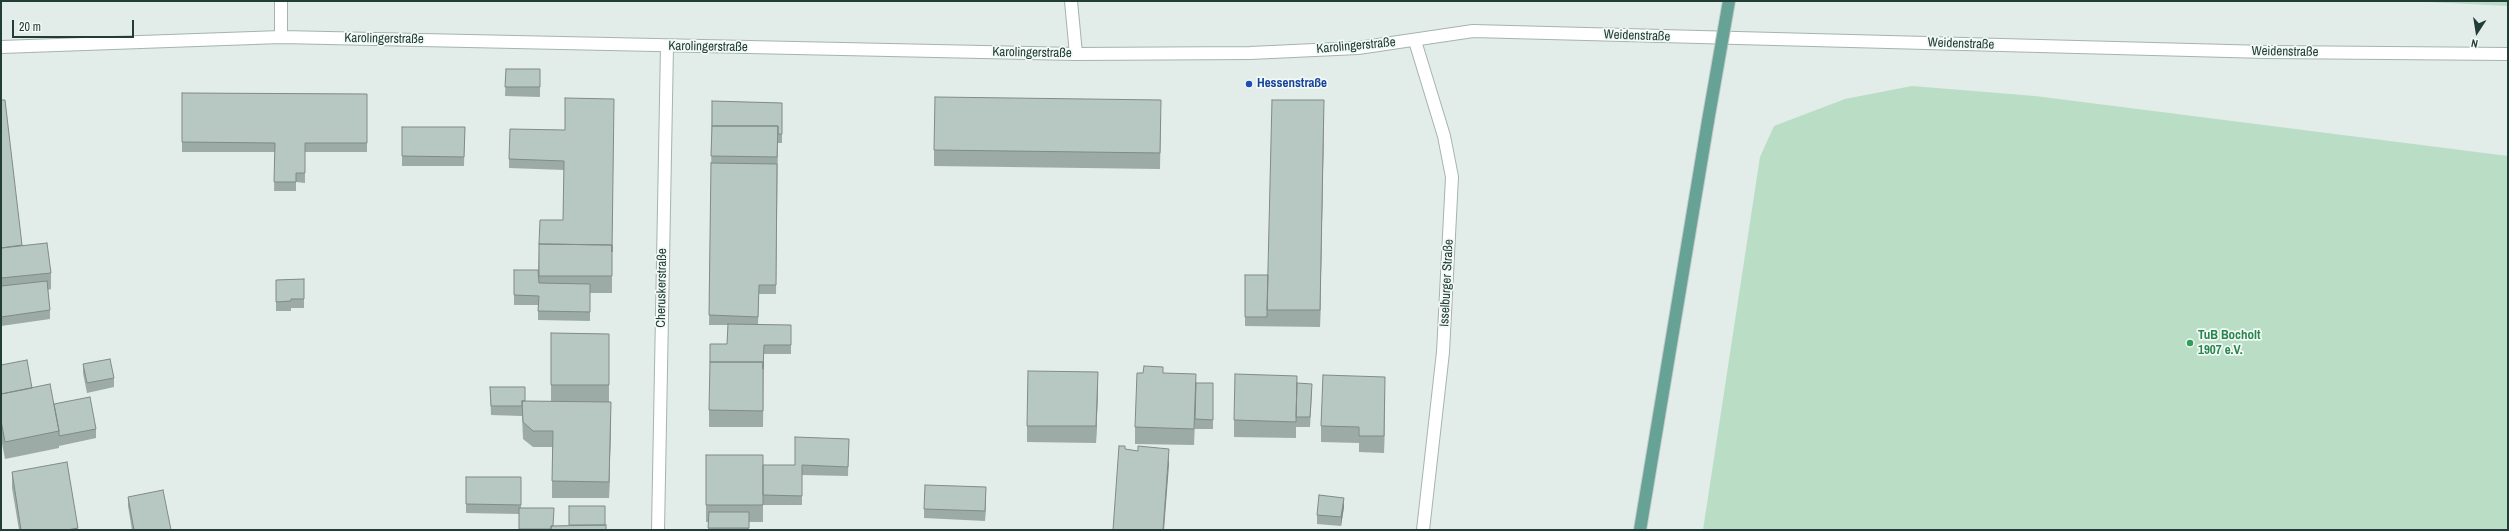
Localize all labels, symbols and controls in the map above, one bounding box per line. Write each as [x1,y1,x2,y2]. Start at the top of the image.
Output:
scale bar [14,12,136,38]
north arrow [2457,12,2497,52]
text: 20 m [19,19,41,35]
street label: Weidenstraße [1603,27,1671,45]
street label: Karolingerstraße [344,31,424,47]
street label: Karolingerstraße [1316,35,1396,57]
street label: Weidenstraße [1927,35,1995,53]
text: N [2470,36,2479,51]
street label: Karolingerstraße [668,39,748,55]
street label: Weidenstraße [2251,44,2319,60]
street label: Karolingerstraße [992,45,1072,61]
place label: Hessenstraße [1257,76,1327,92]
marker: Hessenstraße [1244,79,1254,89]
street label: Isselburger Straße [1437,239,1457,327]
street label: Cheruskerstraße [654,248,670,328]
place label: TuB Bocholt 1907 e.V. [2198,328,2261,359]
marker: TuB Bocholt 1907 e.V. [2185,338,2195,348]

